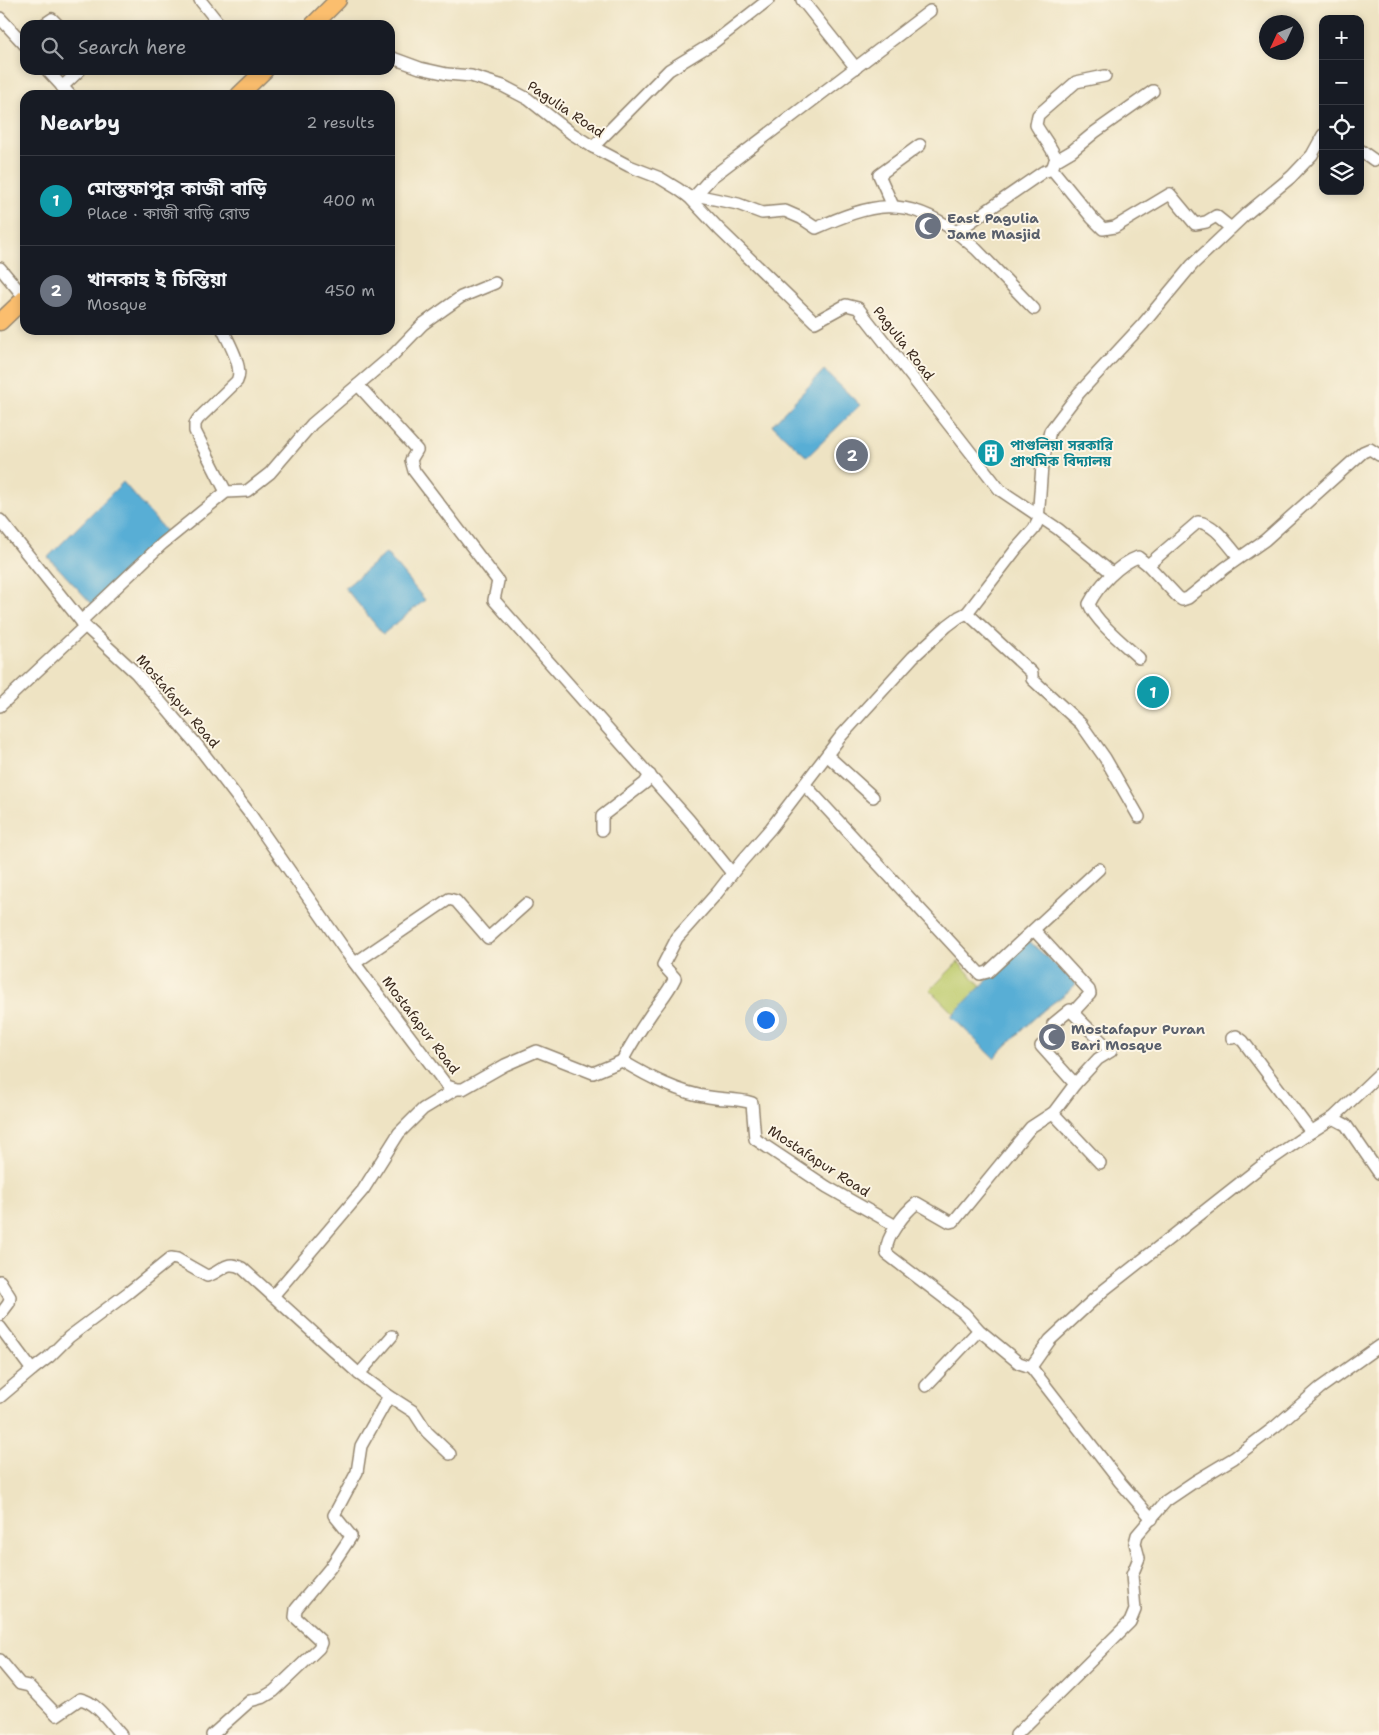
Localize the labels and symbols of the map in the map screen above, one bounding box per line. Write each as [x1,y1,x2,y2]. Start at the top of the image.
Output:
north arrow [1259,15,1304,60]
street label: Pagulia Road [524,77,608,141]
place label: East Pagulia Jame Masjid [947,209,1041,243]
mosque icon: East Pagulia Jame Masjid [913,211,943,241]
street label: Pagulia Road [869,302,939,384]
pin: 2 [836,436,868,474]
place label: পাগুলিয়া সরকারি প্রাথমিক বিদ্যালয় [1010,436,1113,470]
building icon: পাগুলিয়া সরকারি প্রাথমিক বিদ্যালয় [976,438,1006,468]
street label: Mostafapur Road [132,650,224,752]
pin: 1 [1137,673,1169,711]
street label: Mostafapur Road [378,972,464,1078]
your location [753,1007,779,1033]
place label: Mostafapur Puran Bari Mosque [1071,1020,1205,1054]
mosque icon: Mostafapur Puran Bari Mosque [1037,1022,1067,1052]
street label: Mostafapur Road [765,1121,874,1201]

